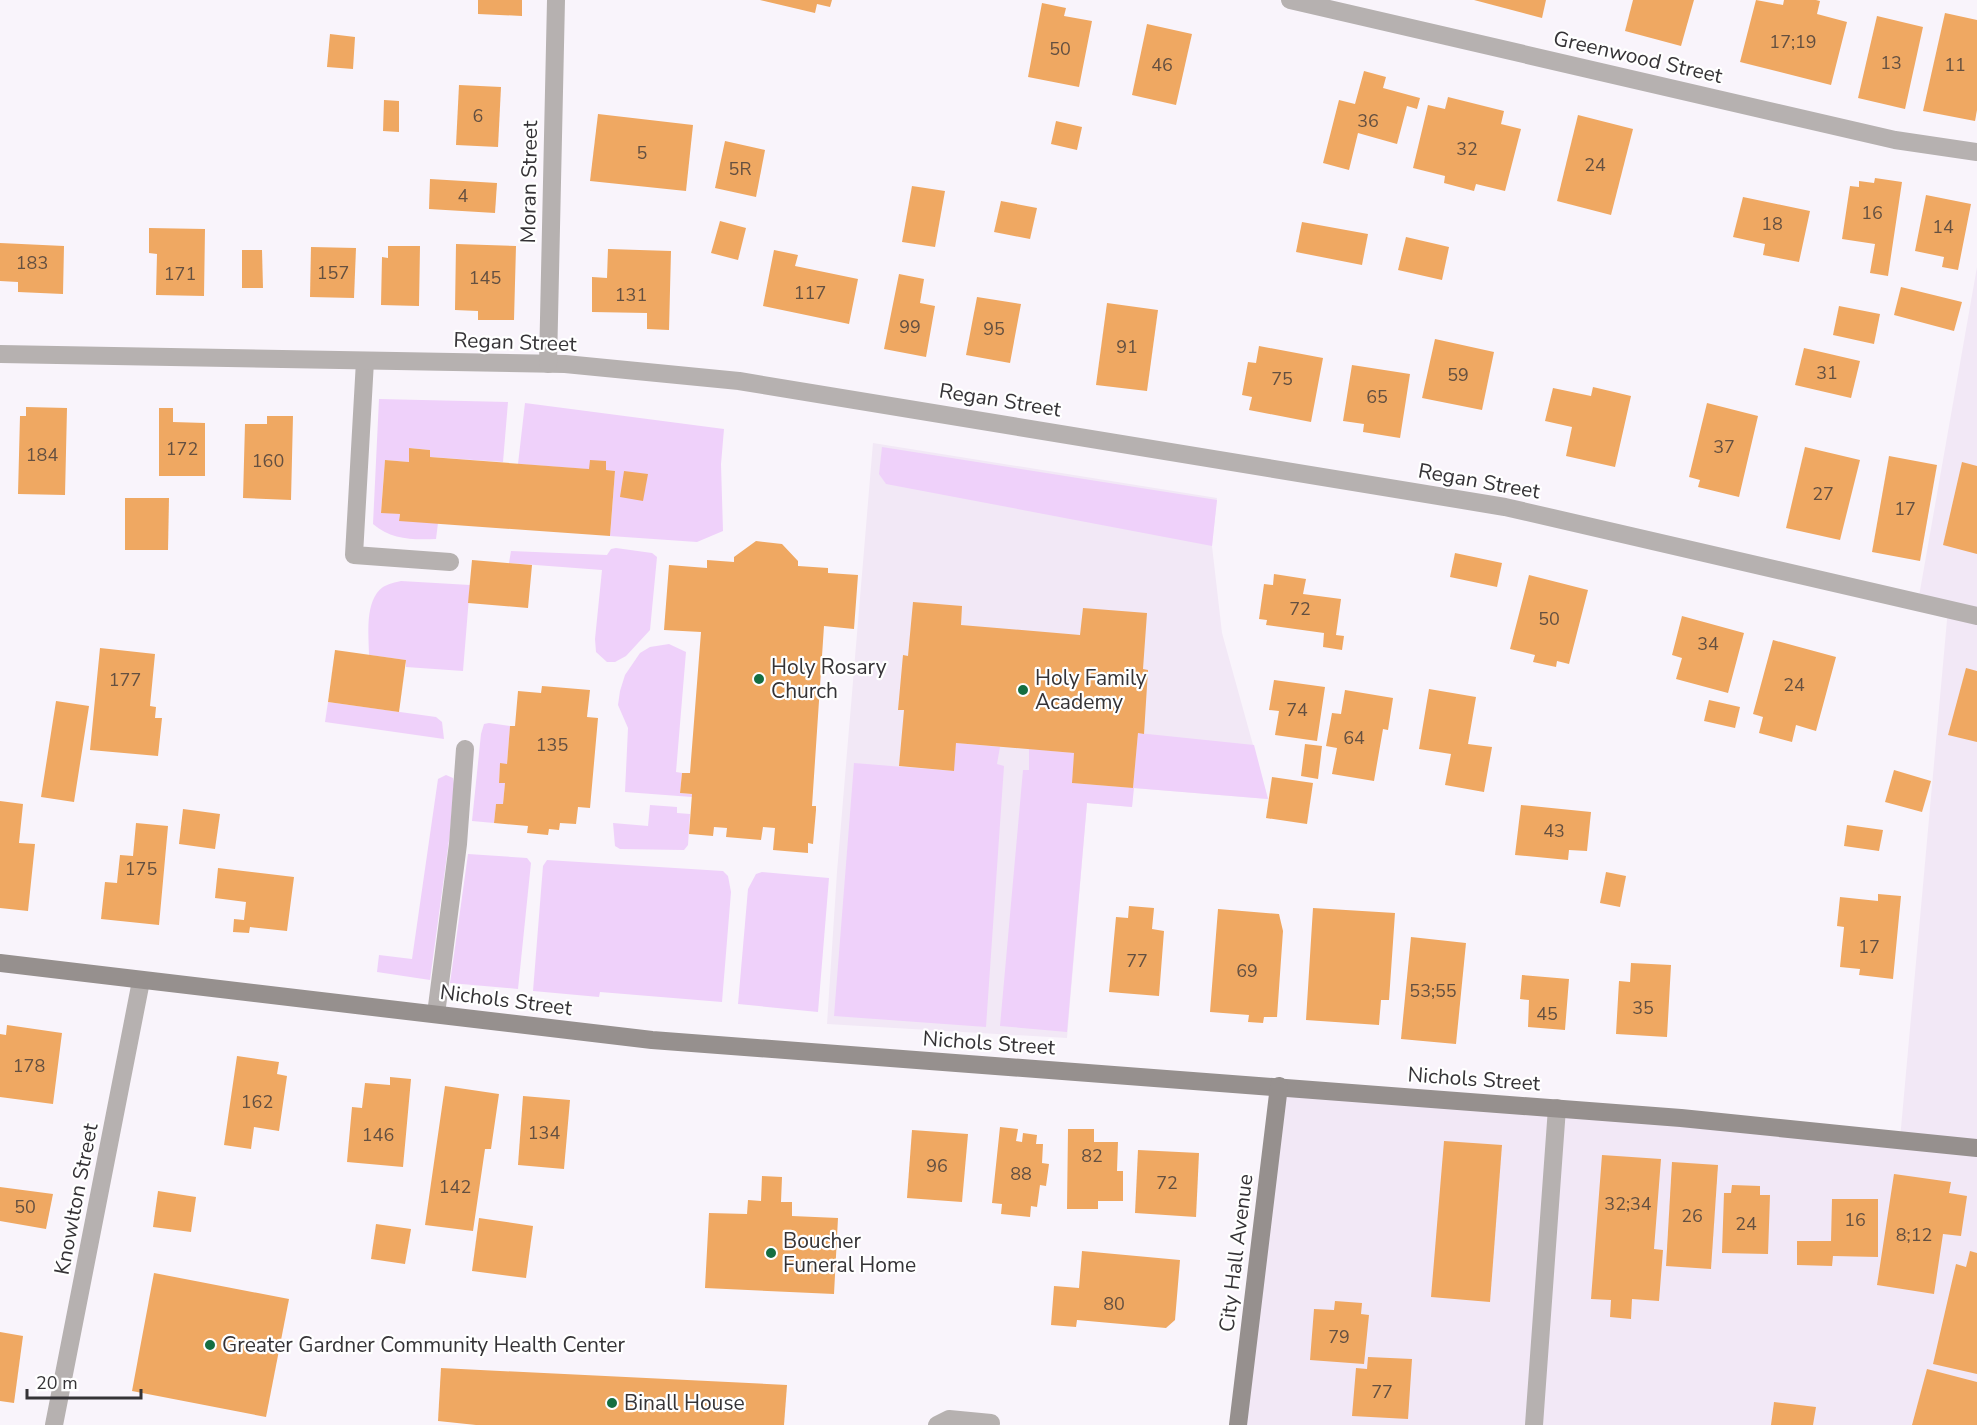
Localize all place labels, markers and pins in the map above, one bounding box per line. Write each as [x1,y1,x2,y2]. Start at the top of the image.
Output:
place label: Holy Rosary Church [771,653,887,705]
place label: Holy Family Academy [1035,664,1147,716]
marker: Holy Rosary Church [752,672,766,686]
marker: Holy Family Academy [1016,683,1030,697]
place label: Boucher Funeral Home [783,1227,916,1279]
marker: Boucher Funeral Home [764,1246,778,1260]
place label: Greater Gardner Community Health Center [222,1331,625,1359]
marker: Greater Gardner Community Health Center [203,1338,217,1352]
place label: Binall House [624,1389,745,1417]
marker: Binall House [605,1396,619,1410]

